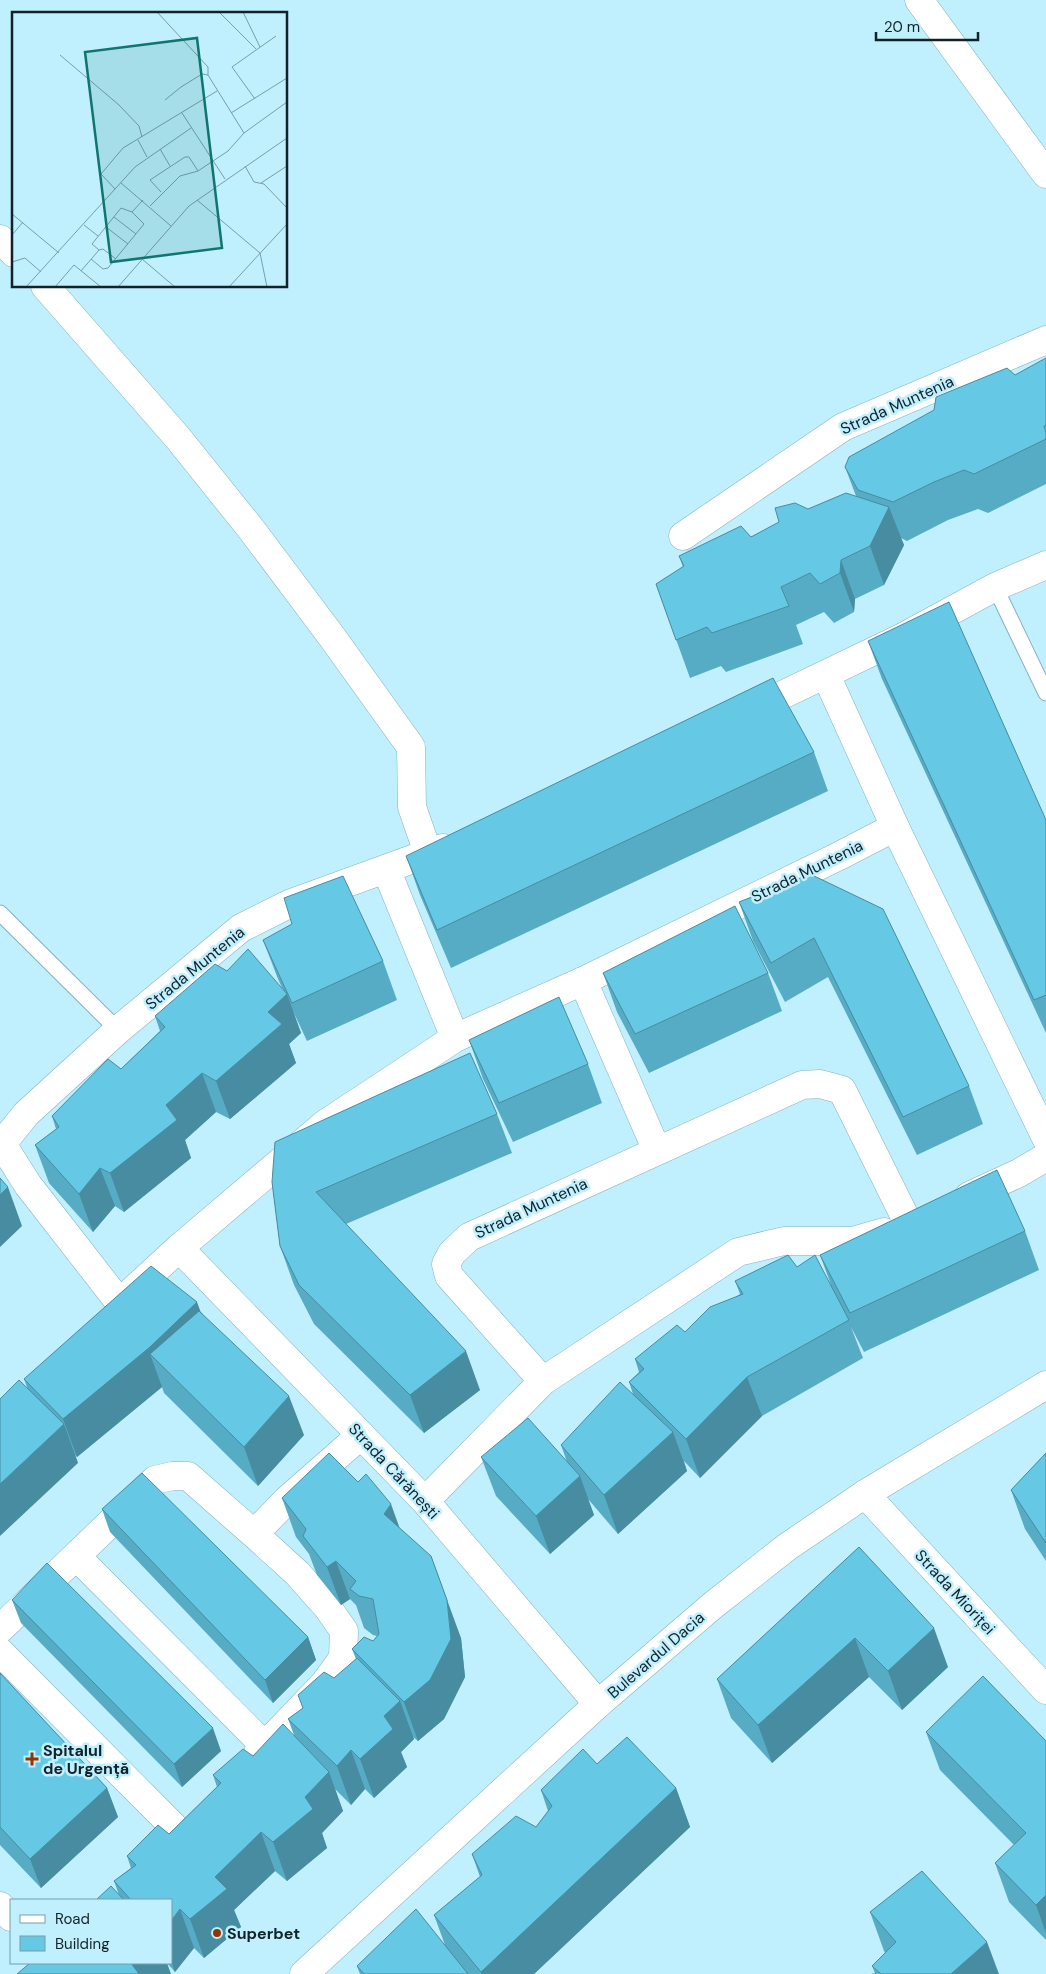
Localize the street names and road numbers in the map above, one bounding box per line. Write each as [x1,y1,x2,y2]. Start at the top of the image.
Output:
street label: Strada Muntenia [837,371,957,439]
street label: Strada Muntenia [748,835,866,907]
street label: Strada Muntenia [141,922,249,1014]
street label: Strada Muntenia [471,1173,591,1243]
street label: Strada Cărănești [344,1418,444,1524]
street label: Strada Mioriței [910,1545,1000,1639]
street label: Bulevardul Dacia [603,1607,709,1703]

